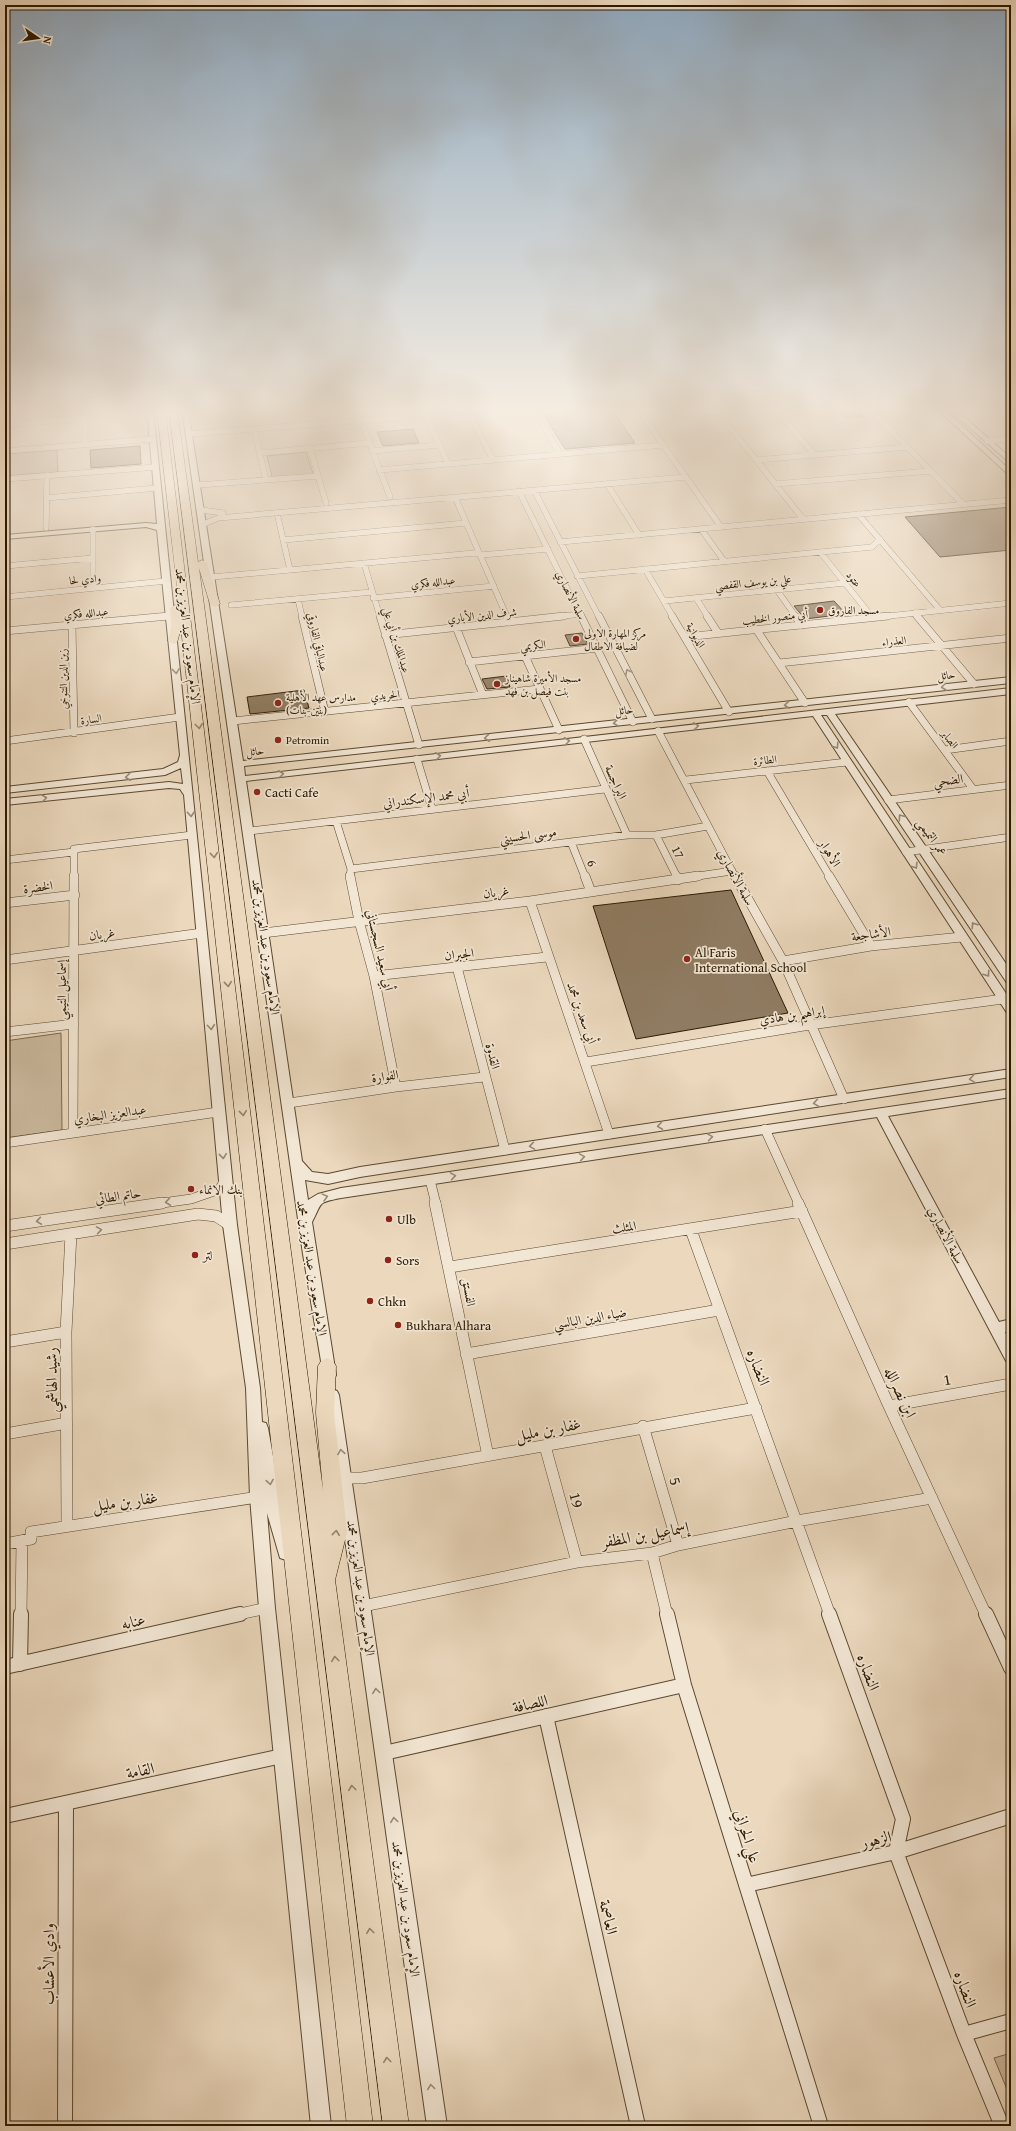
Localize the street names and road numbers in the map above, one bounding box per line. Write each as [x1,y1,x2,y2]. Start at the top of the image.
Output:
street label: الإمام سعود بن عبد العزيز بن محمد [168,567,206,705]
street label: عتود [843,567,865,591]
street label: سلمة الأنصاري [551,568,590,623]
street label: وادي لحا [68,570,102,589]
street label: علي بن يوسف القفصي [714,570,792,597]
street label: عبدالله فكري [410,572,456,593]
street label: عبدالله فكري [63,603,109,624]
street label: شرف الدين الأباري [447,603,518,628]
street label: عبدالملك بن أبي علي [377,605,415,676]
street label: أبي منصور الخطيب [741,606,809,629]
street label: عبدالباقي الفاروقي [302,611,333,674]
street label: الديوانية [682,619,710,651]
street label: العذراء [881,632,907,650]
street label: الكريمي [519,636,547,657]
street label: زين الدين التنوخي [54,649,73,709]
street label: حائل [936,666,957,685]
street label: الحريدي [369,685,401,705]
street label: حائل [614,701,634,720]
street label: السارة [79,710,103,728]
street label: الصابر [937,725,962,752]
street label: حائل [245,742,265,761]
street label: الطائرة [753,751,777,769]
street label: البراجسة [600,762,632,802]
street label: الضحي [932,769,965,794]
street label: أبي محمد الإسكندراني [382,783,471,815]
street label: عمر التميمي [910,814,952,862]
street label: موسى الحسيني [498,822,558,850]
street label: الأهوار [813,834,846,871]
street label: 17 [667,842,689,862]
street label: سلمة الأنصاري [712,845,759,909]
street label: 6 [582,857,602,869]
street label: الخضرة [22,876,54,898]
street label: الإمام سعود بن عبد العزيز بن محمد [245,878,285,1017]
street label: غريان [482,881,510,903]
street label: أبي سعيد السجستاني [359,907,399,993]
street label: الأشاجعة [850,922,892,946]
street label: غريان [88,923,116,945]
street label: الجبران [443,943,475,965]
street label: إسماعيل التيمي [52,959,74,1020]
street label: أبي سعد بن محمد [560,979,602,1047]
street label: إبراهيم بن هادي [758,1000,828,1034]
street label: القدوة [481,1041,505,1071]
street label: الفوارة [370,1065,400,1087]
street label: عبدالعزيز البخاري [72,1099,148,1129]
street label: حاتم الطائي [94,1183,143,1211]
street label: الإمام سعود بن عبد العزيز بن محمد [290,1199,332,1338]
street label: سلمة الأنصاري [922,1203,969,1267]
street label: المثلث [610,1216,638,1238]
street label: الفستق [457,1276,481,1308]
street label: ضياء الدين البالسي [552,1302,629,1337]
street label: النضاره [741,1345,777,1389]
street label: رشيد الهاشمي [38,1347,68,1413]
street label: ابن نصرالله [879,1362,923,1422]
street label: 1 [941,1367,953,1391]
street label: غفار بن مليل [513,1411,583,1447]
street label: 5 [663,1474,689,1488]
street label: غفار بن مليل [90,1485,160,1517]
street label: 19 [563,1489,591,1511]
street label: إسماعيل بن المظفر [597,1514,692,1554]
street label: الإمام سعود بن عبد العزيز بن محمد [340,1519,380,1658]
street label: عنابه [118,1607,148,1635]
street label: النضاره [851,1650,887,1694]
street label: اللصافة [510,1687,550,1719]
street label: القامة [124,1755,156,1785]
street label: علي الحراني [725,1806,767,1867]
street label: الزهور [856,1824,894,1855]
street label: الإمام سعود بن عبد العزيز بن محمد [385,1840,425,1979]
street label: العاصمة [593,1897,625,1937]
street label: وادي الأعشاب [36,1923,61,2005]
street label: النضاره [948,1967,984,2011]

